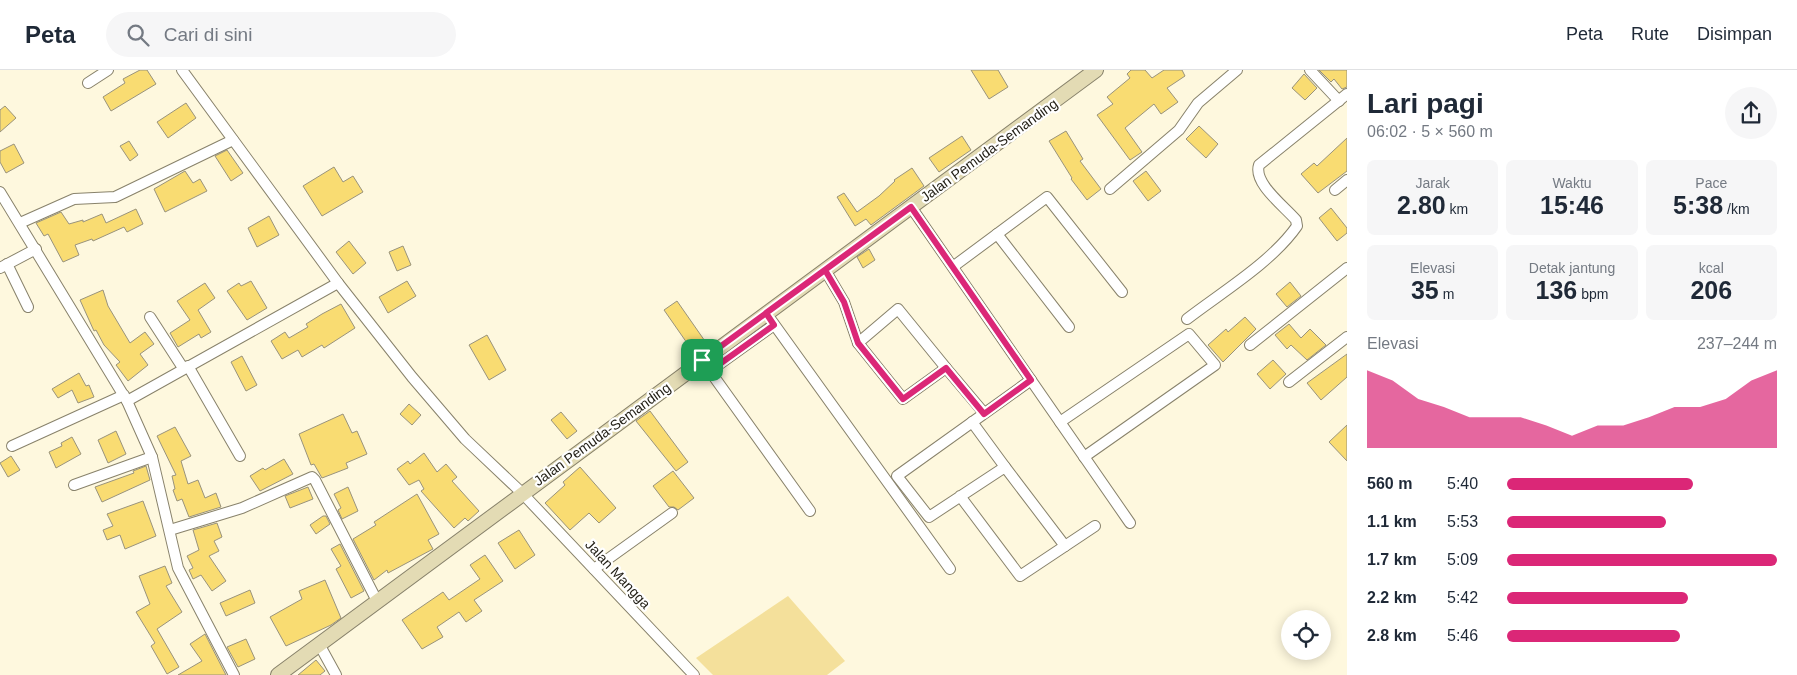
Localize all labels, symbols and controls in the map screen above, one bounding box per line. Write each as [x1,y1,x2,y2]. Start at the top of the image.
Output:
search box [106,12,456,57]
text: Peta [25,21,76,48]
icon: search [124,21,152,49]
text: Cari di sini [164,24,252,45]
text: Peta [1566,24,1603,44]
text: Rute [1631,24,1669,44]
text: Disimpan [1697,24,1772,44]
button: share [1725,87,1777,139]
text: Lari pagi [1367,88,1484,119]
street label: Jalan Pemuda-Semanding [918,95,1060,205]
text: 06:02 · 5 × 560 m [1367,123,1493,140]
text: Jarak [1416,175,1450,191]
text: Waktu [1552,175,1592,191]
text: Pace [1695,175,1727,191]
text: 2.80 [1397,191,1446,219]
text: 15:46 [1540,191,1604,219]
text: 5:38 [1673,191,1723,219]
text: km [1446,201,1468,217]
text: /km [1723,201,1750,217]
text: Elevasi [1410,260,1455,276]
text: Detak jantung [1529,260,1615,276]
text: kcal [1699,260,1724,276]
text: 35 [1411,276,1439,304]
text: 136 [1536,276,1577,304]
text: 206 [1690,276,1732,304]
text: m [1439,286,1454,302]
text: bpm [1577,286,1608,302]
text: Elevasi [1367,335,1419,352]
text: 237–244 m [1697,335,1777,352]
pin [681,339,723,381]
icon: arrive [688,346,716,374]
street label: Jalan Pemuda-Semanding [531,379,673,489]
text: 560 m [1367,475,1412,492]
text: 5:40 [1447,475,1478,492]
text: 1.1 km [1367,513,1417,530]
text: 5:53 [1447,513,1478,530]
street label: Jalan Mangga [582,536,654,612]
text: 1.7 km [1367,551,1417,568]
text: 5:09 [1447,551,1478,568]
text: 2.2 km [1367,589,1417,606]
text: 5:42 [1447,589,1478,606]
map controls [1281,610,1331,660]
button: locate [1281,610,1331,660]
text: 2.8 km [1367,627,1417,644]
text: 5:46 [1447,627,1478,644]

